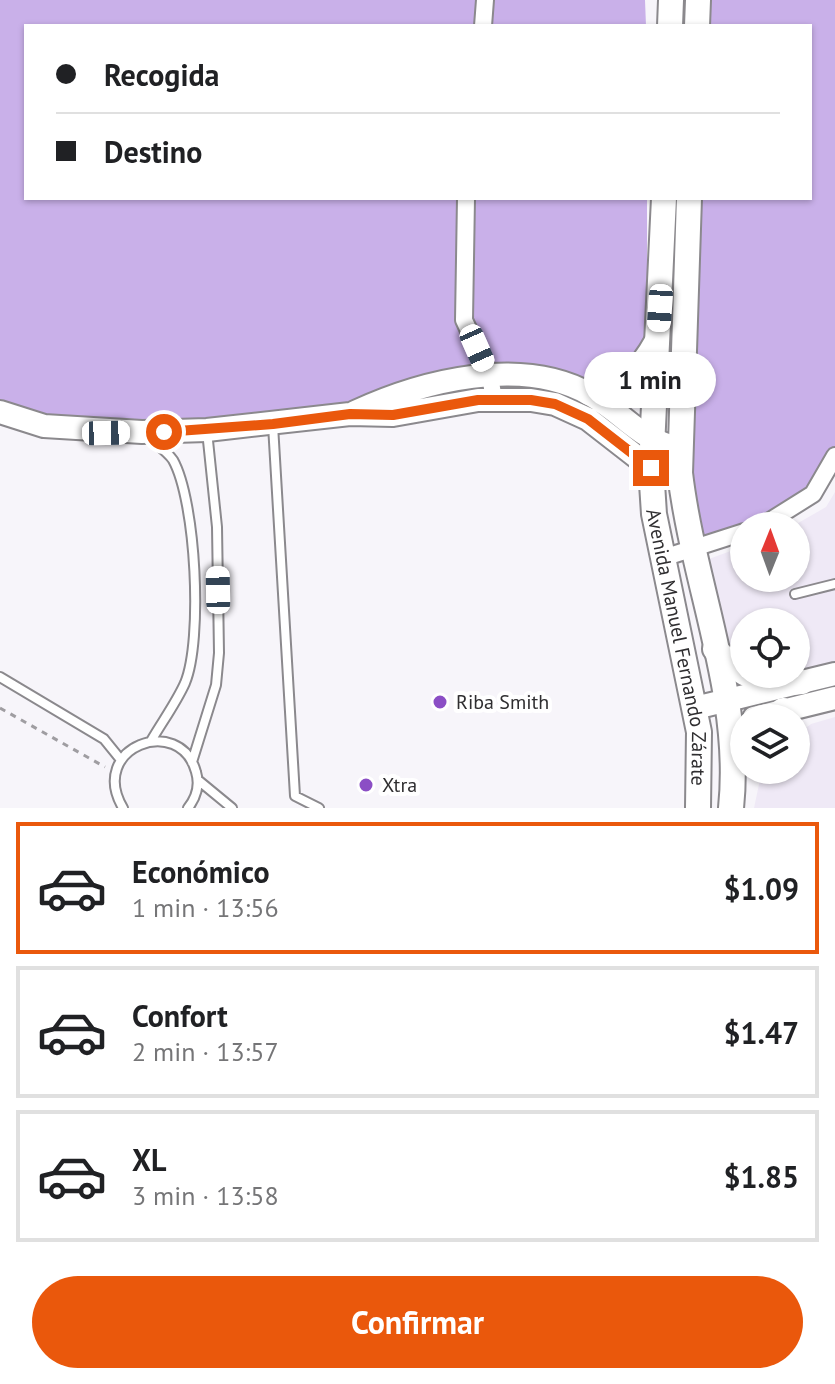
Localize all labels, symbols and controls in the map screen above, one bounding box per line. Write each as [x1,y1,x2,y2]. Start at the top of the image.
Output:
text: Recogida [104,55,220,94]
text: Destino [104,132,202,171]
car [646,283,674,333]
car [456,321,498,375]
callout: 1 min [585,352,717,408]
text: 1 min [618,363,682,396]
route start [146,414,182,450]
car [82,421,130,445]
route end [633,450,669,486]
street label: Avenida Manuel Fernando Zárate [640,506,712,786]
north arrow [730,512,810,592]
map controls [730,512,810,784]
car [206,566,230,614]
button: locate [730,608,810,688]
place label: Riba Smith [456,689,549,715]
marker: Riba Smith [431,693,449,711]
button: layers [730,704,810,784]
place label: Xtra [382,772,417,798]
marker: Xtra [357,776,375,794]
icon: car [36,852,108,924]
text: Económico [132,852,270,891]
text: $1.09 [724,869,799,908]
text: 1 min · 13:56 [132,891,279,924]
icon: car [36,996,108,1068]
text: Confort [132,996,228,1035]
text: $1.47 [724,1013,799,1052]
text: 2 min · 13:57 [132,1035,279,1068]
icon: car [36,1140,108,1212]
text: XL [132,1140,166,1179]
text: $1.85 [724,1157,799,1196]
text: 3 min · 13:58 [132,1179,279,1212]
button: Confirmar [32,1276,803,1368]

